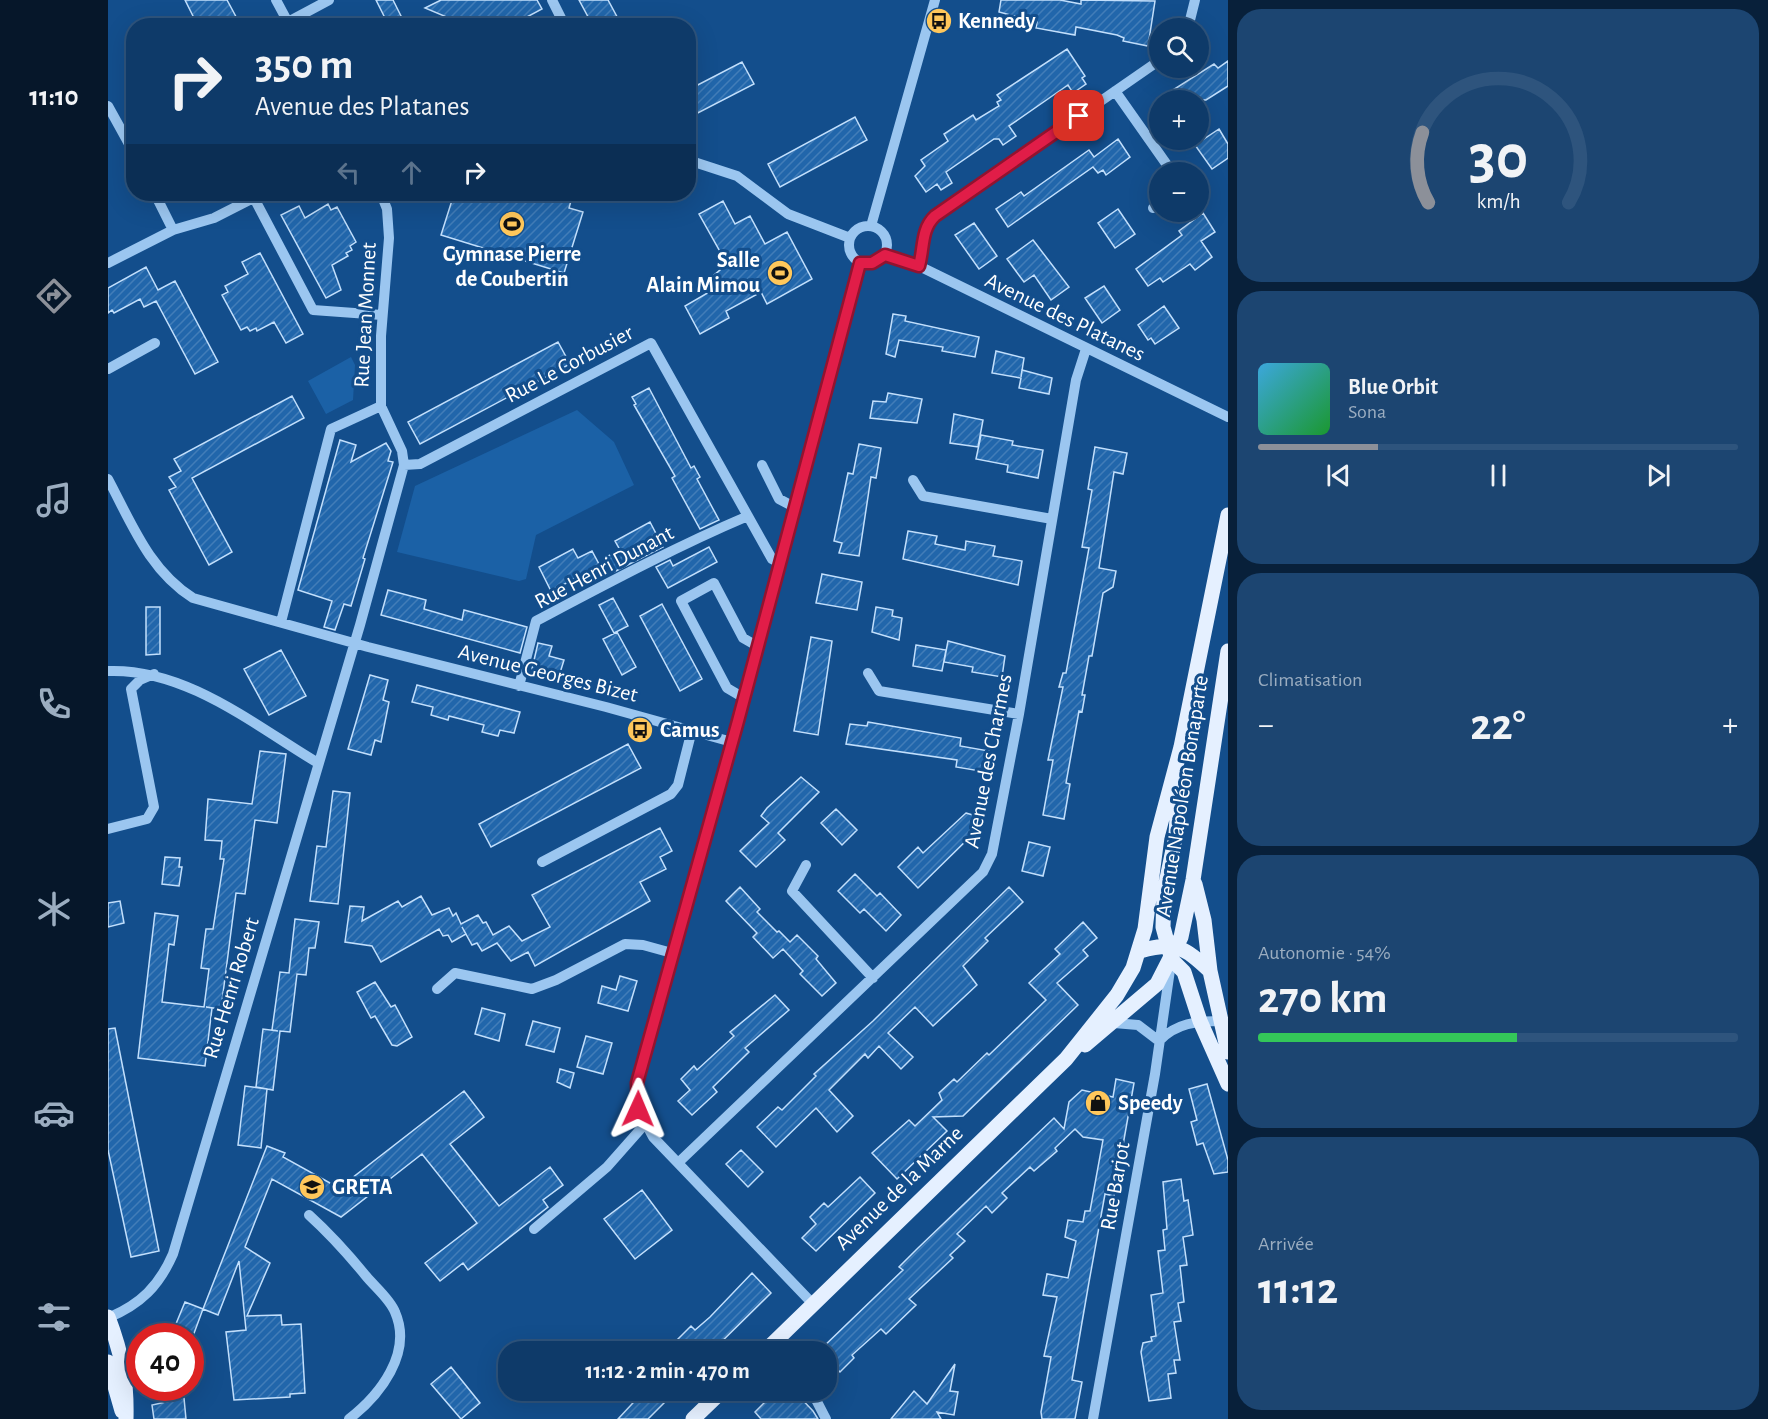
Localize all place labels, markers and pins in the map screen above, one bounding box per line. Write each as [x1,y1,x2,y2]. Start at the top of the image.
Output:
bus stop icon: Kennedy [924,6,954,36]
place label: Kennedy [958,10,1036,33]
pin [1053,90,1104,141]
sports icon: Gymnase Pierre de Coubertin [497,209,527,239]
place label: Gymnase Pierre de Coubertin [443,243,581,290]
place label: Salle Alain Mimou [646,249,761,296]
sports icon: Salle Alain Mimou [765,258,795,288]
bus stop icon: Camus [625,715,655,745]
place label: Camus [660,719,720,741]
shop icon: Speedy [1083,1088,1113,1118]
place label: Speedy [1118,1092,1183,1115]
school or university icon: GRETA [297,1172,327,1202]
place label: GRETA [332,1176,392,1198]

